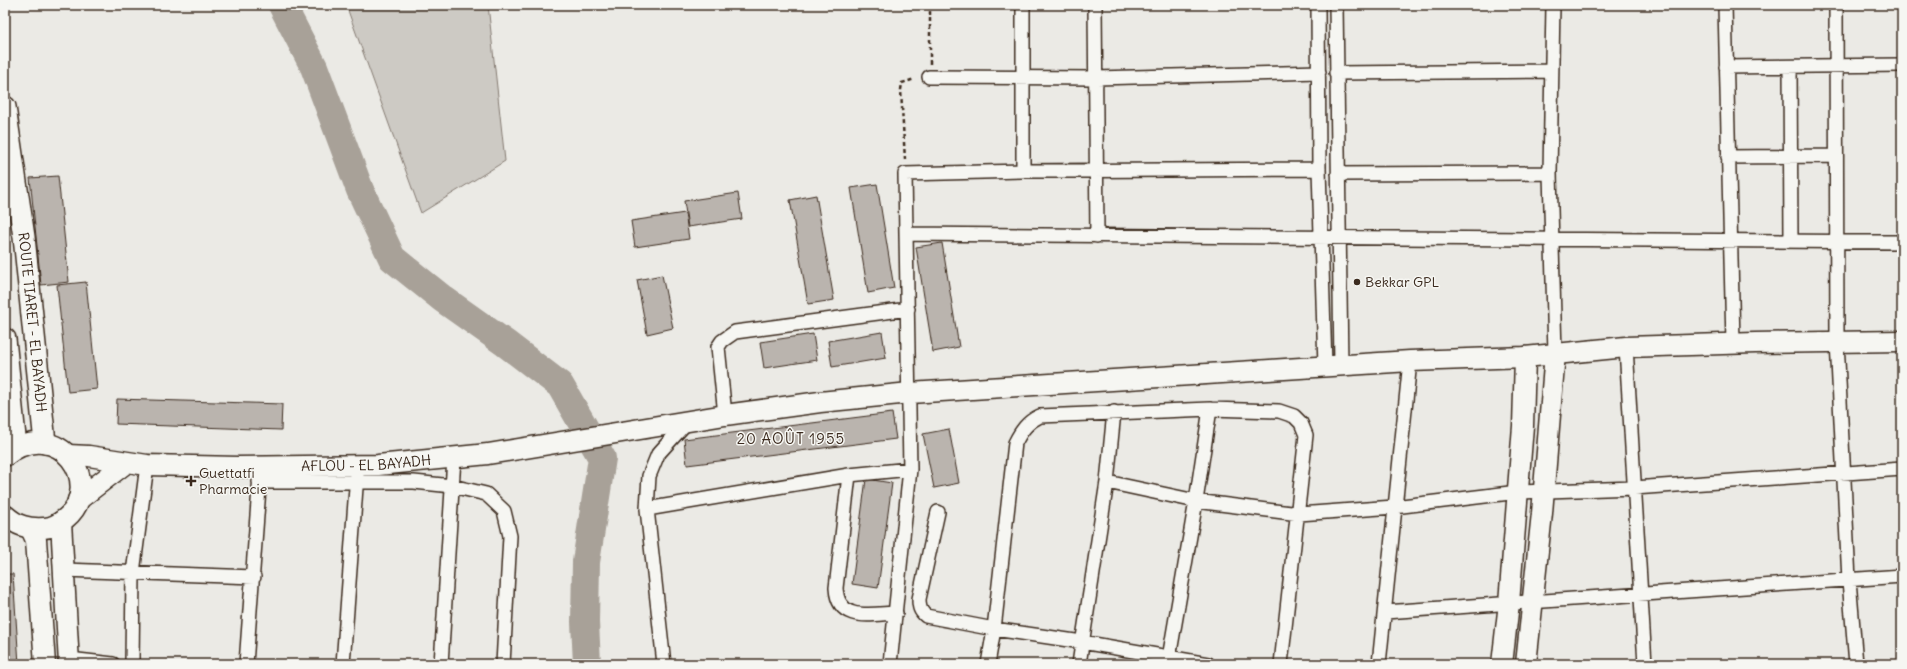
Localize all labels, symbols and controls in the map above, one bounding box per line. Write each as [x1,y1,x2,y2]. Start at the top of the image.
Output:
street label: ROUTE TIARET - EL BAYADH [14,231,51,413]
place label: Bekkar GPL [1365,273,1439,291]
marker: Bekkar GPL [1352,277,1362,287]
district label: 20 AOÛT 1955 [737,428,845,448]
street label: AFLOU - EL BAYADH [301,451,432,475]
place label: Guettatfi Pharmacie [199,464,267,498]
marker: Guettatfi Pharmacie [186,476,196,486]

